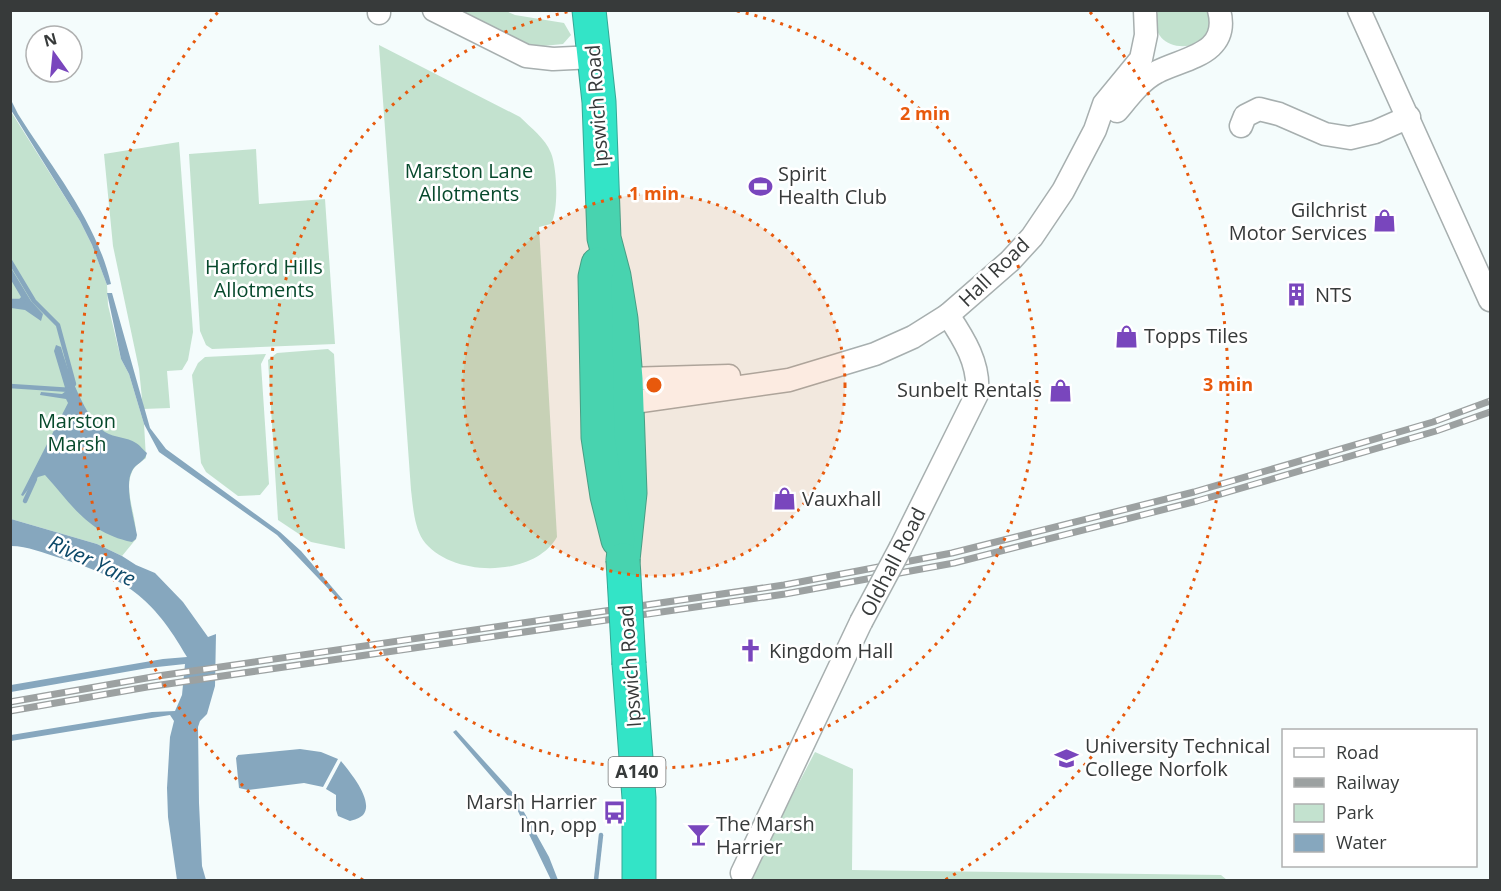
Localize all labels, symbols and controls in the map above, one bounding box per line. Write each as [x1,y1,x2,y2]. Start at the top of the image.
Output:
north arrow [24,24,84,84]
text: N [41,27,59,52]
street label: Ipswich Road [579,44,614,168]
text: 2 min [900,101,950,125]
park label: Marston Lane Allotments [405,157,533,207]
place label: Spirit Health Club [778,160,887,210]
sports icon: Spirit Health Club [747,173,773,199]
text: 1 min [629,181,679,205]
place label: Gilchrist Motor Services [1229,196,1367,246]
shop icon: Gilchrist Motor Services [1372,208,1398,234]
street label: Hall Road [952,231,1035,312]
park label: Harford Hills Allotments [205,253,323,303]
place label: NTS [1315,281,1352,308]
building icon: NTS [1284,282,1310,308]
place label: Topps Tiles [1144,322,1248,349]
shop icon: Topps Tiles [1113,323,1139,349]
text: 3 min [1203,372,1253,396]
centre of rings [644,375,664,395]
place label: Sunbelt Rentals [897,376,1042,403]
shop icon: Sunbelt Rentals [1047,377,1073,403]
park label: Marston Marsh [38,407,116,457]
place label: Vauxhall [802,485,881,512]
shop icon: Vauxhall [771,486,797,512]
street label: Oldhall Road [853,503,932,621]
water label: River Yare [45,528,140,592]
street label: Ipswich Road [612,604,647,728]
place label: Kingdom Hall [769,637,893,664]
church icon: Kingdom Hall [738,638,764,664]
legend [1282,729,1477,867]
place label: University Technical College Norfolk [1085,732,1270,782]
text: Road [1336,740,1379,764]
school or university icon: University Technical College Norfolk [1054,745,1080,771]
road number: A140 [608,757,666,787]
text: Railway [1336,770,1400,794]
place label: Marsh Harrier Inn, opp [466,788,597,838]
bus stop icon: Marsh Harrier Inn, opp [602,800,628,826]
text: Park [1336,800,1374,824]
place label: The Marsh Harrier [716,810,815,860]
bar icon: The Marsh Harrier [685,822,711,848]
text: Water [1336,830,1387,854]

